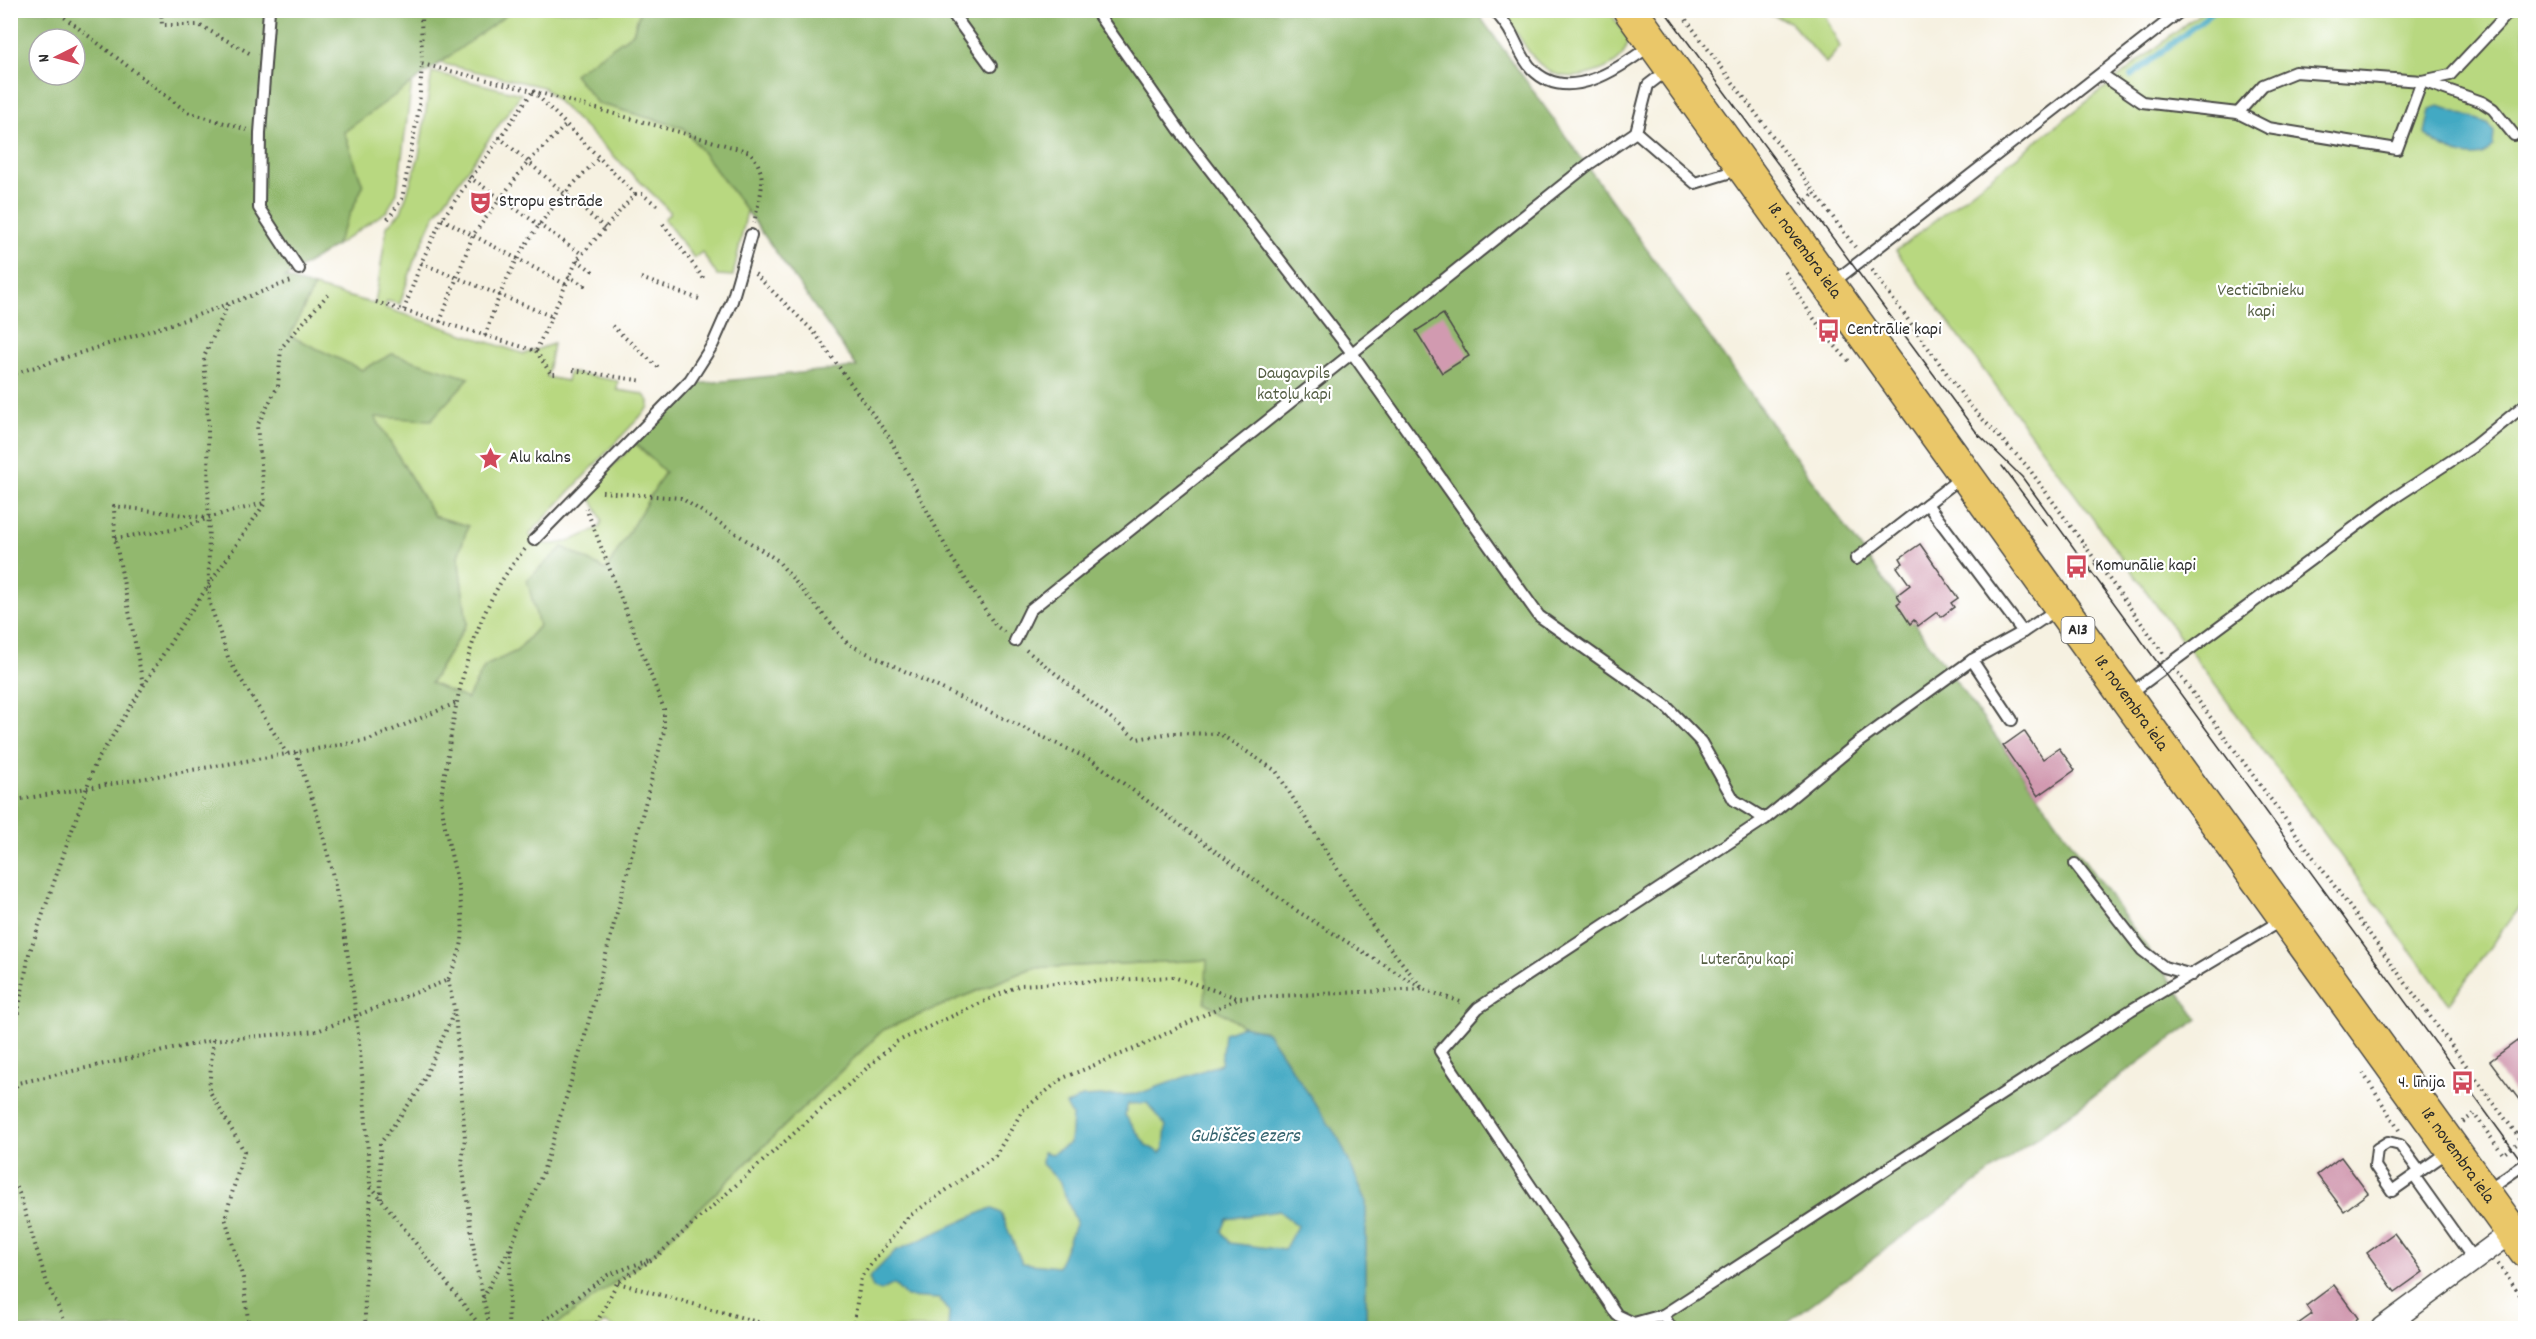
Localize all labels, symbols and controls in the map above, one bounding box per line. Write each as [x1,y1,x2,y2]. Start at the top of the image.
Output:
north arrow [27,27,87,87]
text: N [33,53,56,63]
theatre icon: Stropu estrāde [468,189,494,215]
place label: Stropu estrāde [499,190,603,215]
street label: 18. novembra iela [1761,197,1848,305]
park label: Vecticībnieku kapi [2218,279,2304,325]
bus stop icon: Centrālie kapi [1816,317,1842,343]
place label: Centrālie kapi [1847,318,1941,343]
park label: Daugavpils katoļu kapi [1257,362,1331,408]
place icon: Alu kalns [478,445,504,471]
place label: Alu kalns [509,446,571,471]
bus stop icon: Komunālie kapi [2064,553,2090,579]
place label: Komunālie kapi [2095,554,2196,579]
road number: A13 [2062,617,2094,643]
street label: 18. novembra iela [2087,650,2174,757]
park label: Luterāņu kapi [1701,948,1793,973]
bus stop icon: 4. līnija [2450,1070,2476,1096]
place label: 4. līnija [2398,1071,2446,1096]
street label: 18. novembra iela [2414,1102,2501,1209]
water label: Gubiščes ezers [1190,1123,1301,1151]

